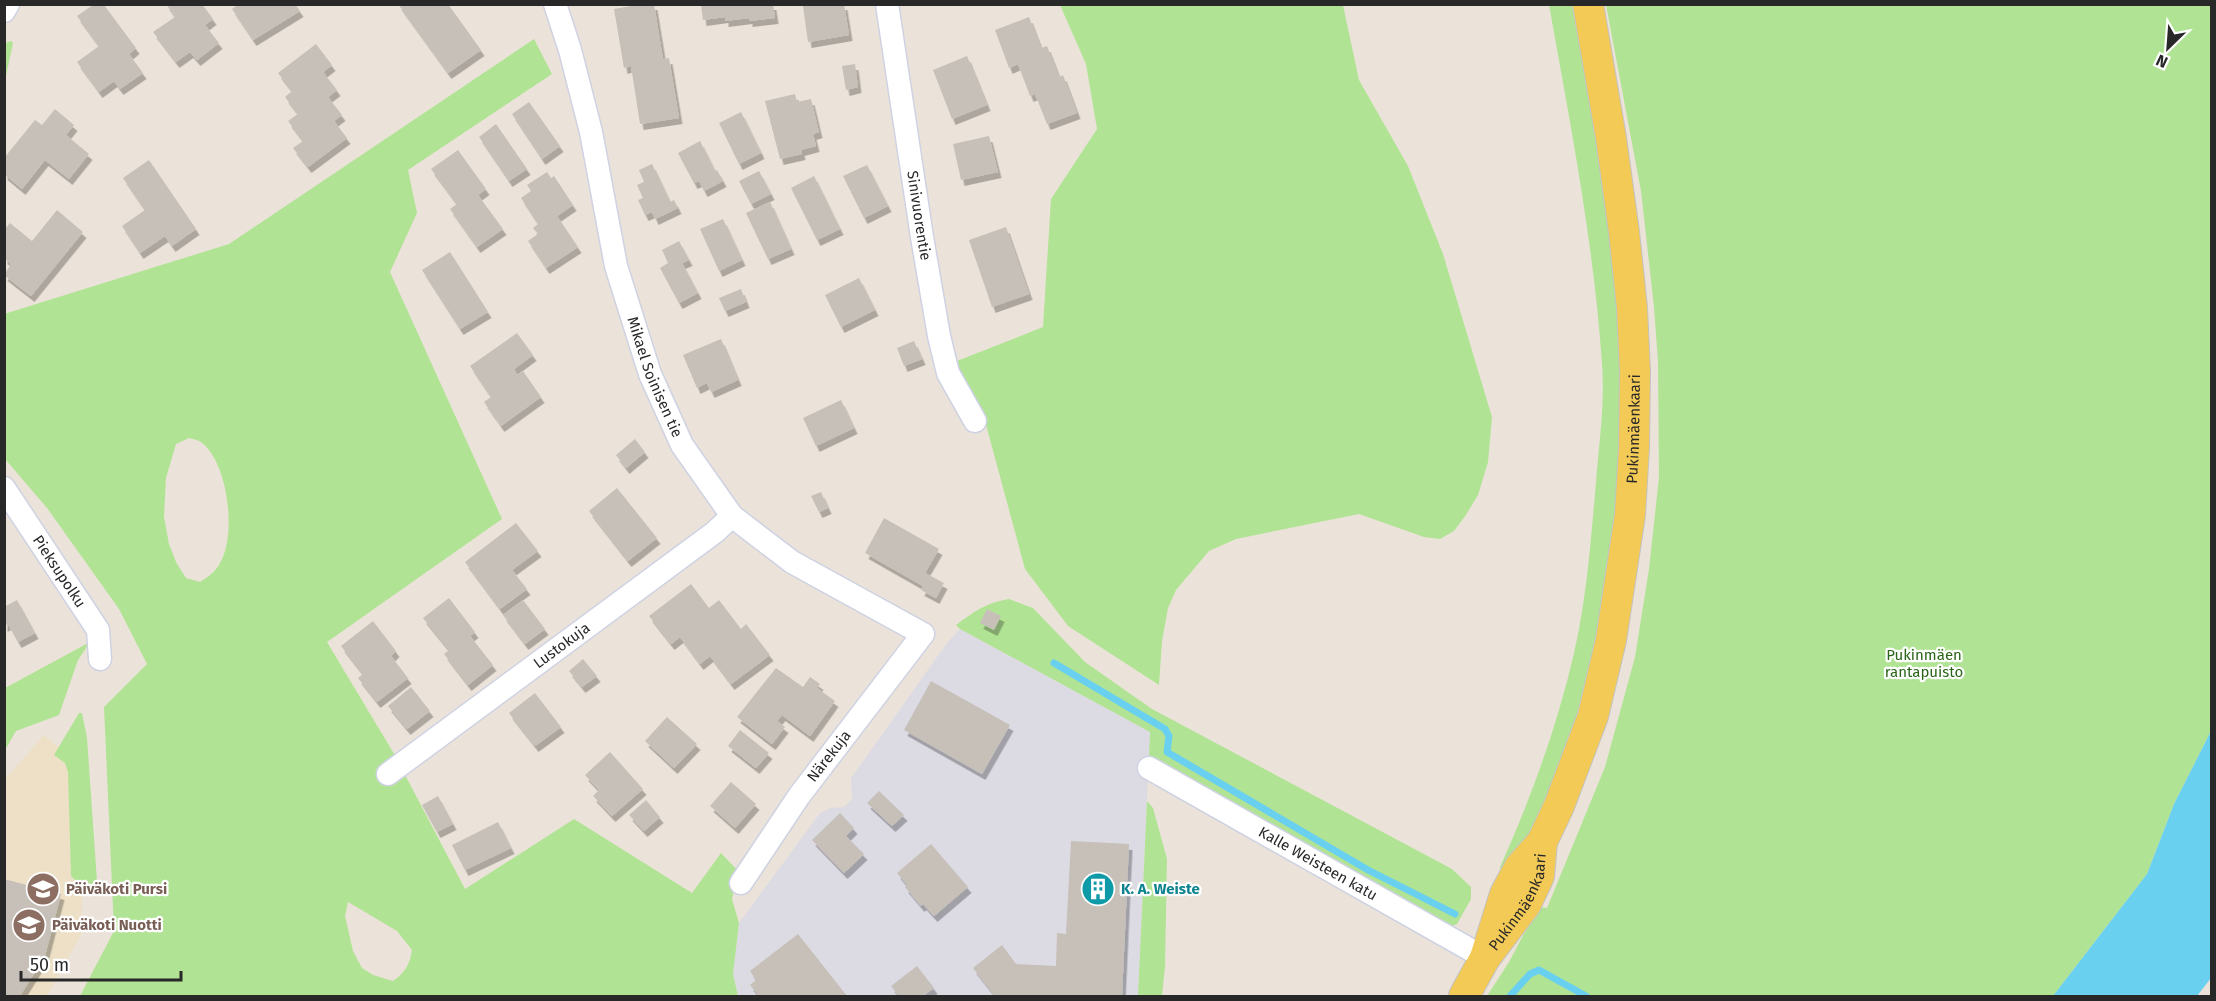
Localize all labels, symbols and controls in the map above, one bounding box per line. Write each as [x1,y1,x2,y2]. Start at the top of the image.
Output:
north arrow [2138,18,2198,78]
text: N [2153,50,2171,72]
street label: Sinivuorentie [903,170,935,262]
street label: Mikael Soinisen tie [624,314,686,440]
street label: Pukinmäenkaari [1623,374,1644,484]
street label: Pieksupolku [29,532,90,611]
street label: Lustokuja [530,619,593,672]
park label: Pukinmäen rantapuisto [1885,646,1963,681]
street label: Närekuja [803,727,855,785]
street label: Kalle Weisteen katu [1255,823,1380,904]
street label: Pukinmäenkaari [1485,853,1550,954]
school or university icon: Päiväkoti Pursi [25,871,61,907]
building icon: K. A. Weiste [1080,871,1116,907]
place label: Päiväkoti Pursi [66,880,167,898]
place label: K. A. Weiste [1121,880,1200,898]
school or university icon: Päiväkoti Nuotti [11,907,47,943]
place label: Päiväkoti Nuotti [52,916,162,934]
scale bar [21,944,182,982]
text: 50 m [30,954,69,976]

